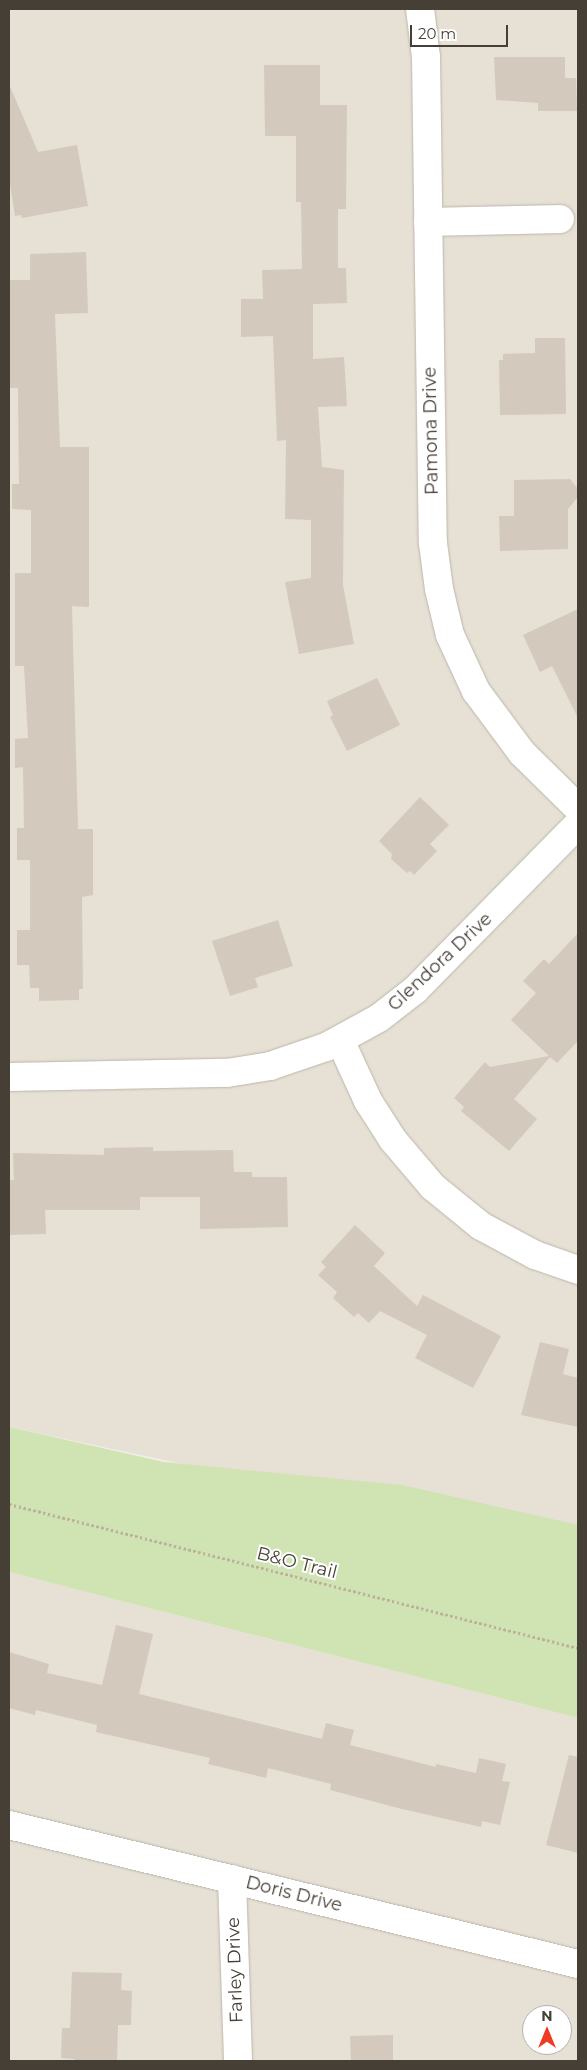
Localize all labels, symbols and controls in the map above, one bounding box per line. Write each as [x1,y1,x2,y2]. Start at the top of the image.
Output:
scale bar [412,15,510,47]
text: 20 m [418,24,456,43]
street label: Pamona Drive [419,367,443,495]
street label: Glendora Drive [384,908,496,1016]
street label: B&O Trail [254,1543,340,1583]
street label: Doris Drive [243,1872,345,1916]
street label: Farley Drive [222,1917,248,2023]
north arrow [522,2005,572,2055]
text: N [541,2007,553,2025]

